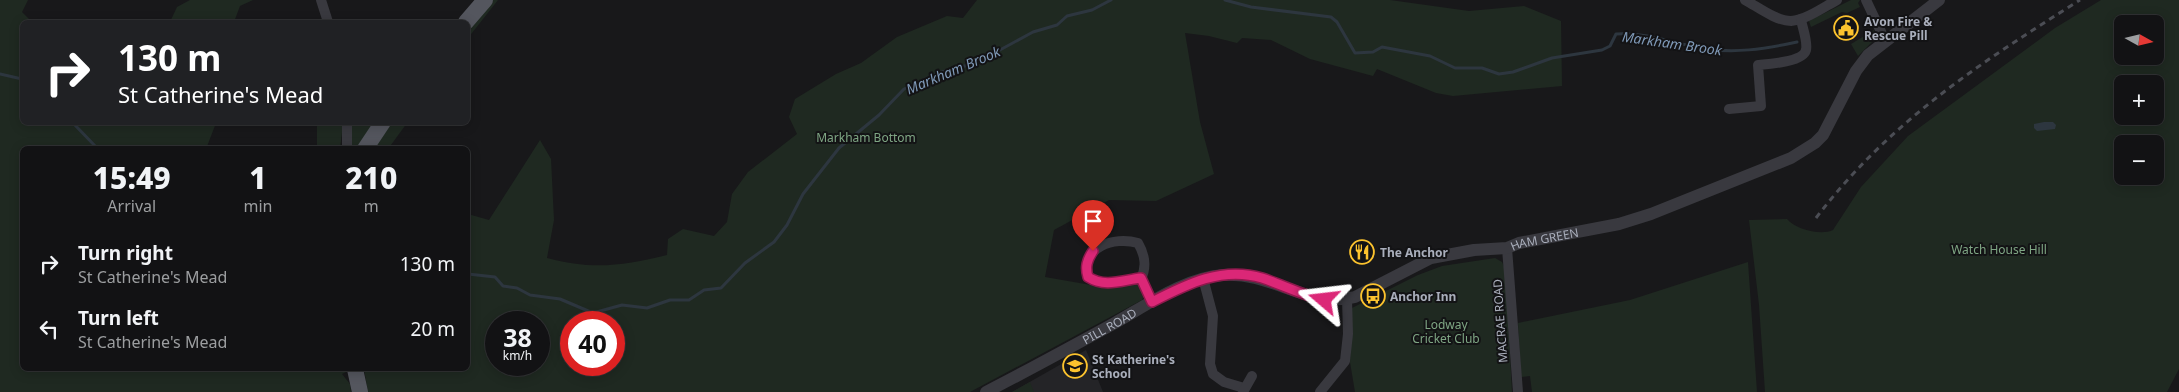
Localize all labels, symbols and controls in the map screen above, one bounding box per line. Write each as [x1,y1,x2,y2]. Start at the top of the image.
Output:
place label: Avon Fire & Rescue Pill [1864,13,1932,44]
public building icon: Avon Fire & Rescue Pill [1833,15,1859,41]
north arrow [2114,15,2164,65]
map controls [2114,15,2164,185]
water label: Markham Brook [1621,27,1724,60]
text: 130 m [118,34,221,81]
icon: right [35,40,100,105]
water label: Markham Brook [903,41,1004,98]
button: + [2114,75,2164,125]
text: St Catherine's Mead [118,79,323,109]
park label: Markham Bottom [816,129,916,146]
button: − [2114,135,2164,185]
text: 15:49 [93,157,171,198]
text: 1 [249,157,267,198]
text: 210 [345,157,397,198]
text: Arrival [107,195,156,217]
text: min [243,195,272,217]
text: m [364,195,379,217]
pin [1072,200,1114,251]
icon: arrive [1079,207,1107,235]
street label: HAM GREEN [1507,223,1580,254]
restaurant icon: The Anchor [1349,239,1375,265]
text: Turn right [78,240,173,266]
park label: Watch House Hill [1951,241,2047,258]
place label: The Anchor [1380,244,1449,261]
icon: right [35,250,63,278]
text: 130 m [400,251,455,277]
text: St Catherine's Mead [78,266,227,288]
position arrow [1297,273,1349,325]
street label: MACRAE ROAD [1489,278,1511,363]
bus stop icon: Anchor Inn [1360,283,1386,309]
place label: Anchor Inn [1390,288,1456,305]
street label: PILL ROAD [1079,304,1140,348]
text: Turn left [78,305,159,331]
speed limit sign: 40 [560,311,625,376]
icon: left [35,315,63,343]
text: 20 m [411,316,455,342]
park label: Lodway Cricket Club [1412,316,1480,347]
text: 38 [503,320,532,354]
text: St Catherine's Mead [78,331,227,353]
text: km/h [503,347,532,364]
place label: St Katherine's School [1092,351,1175,382]
school or university icon: St Katherine's School [1062,353,1088,379]

